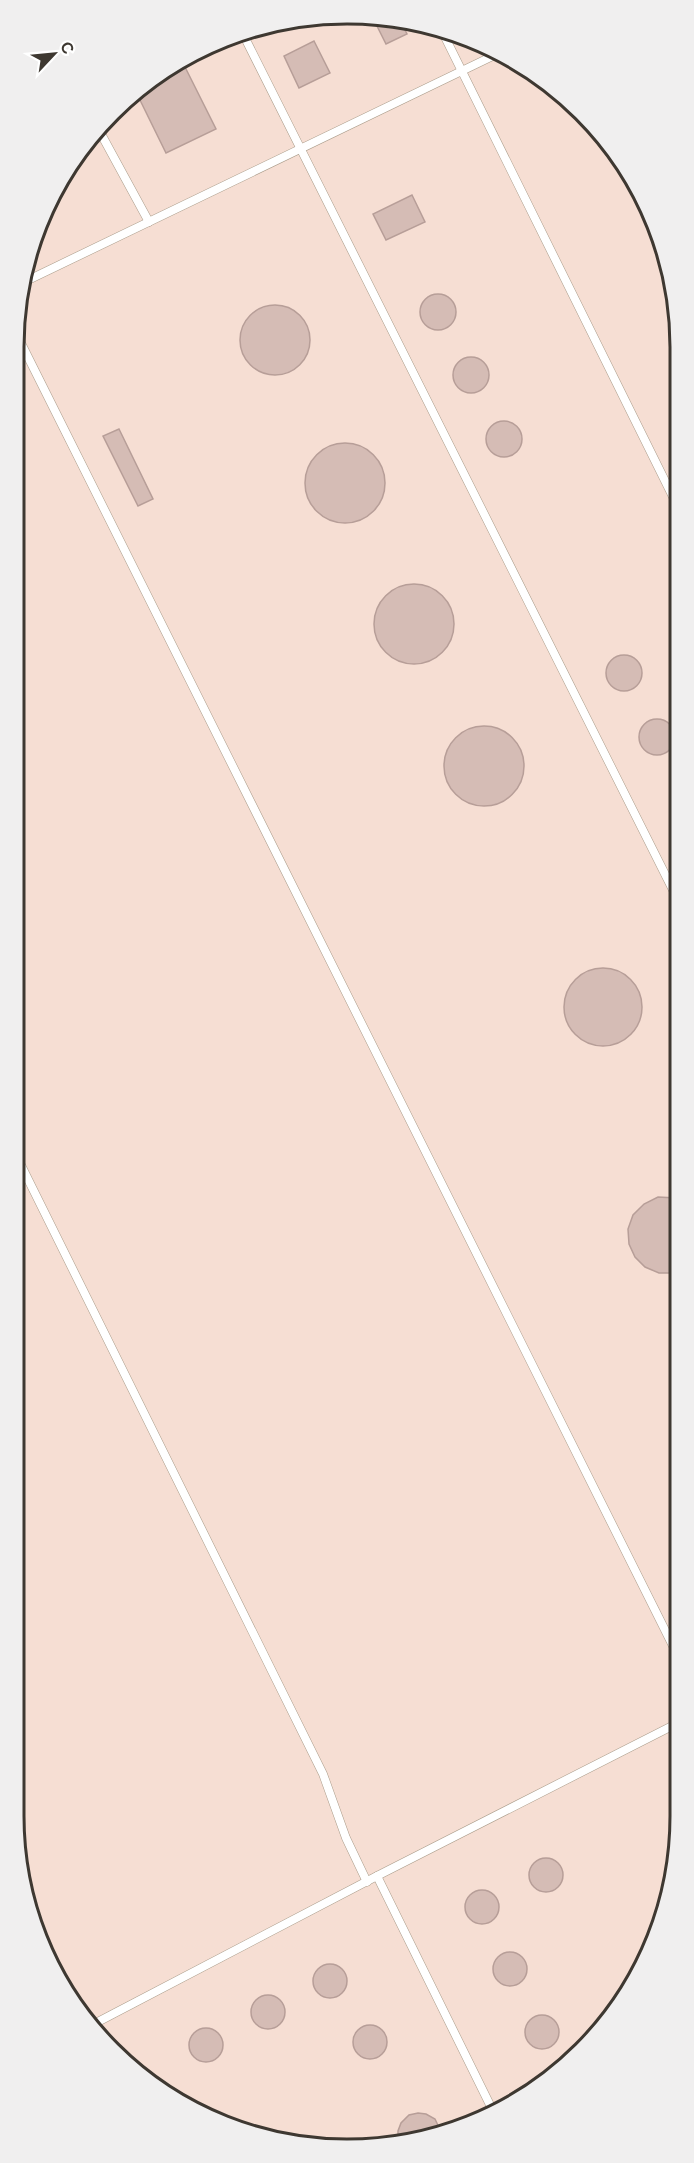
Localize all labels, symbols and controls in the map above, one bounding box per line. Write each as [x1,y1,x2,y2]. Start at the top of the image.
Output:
north arrow [24,24,84,84]
text: С [56,39,78,57]

